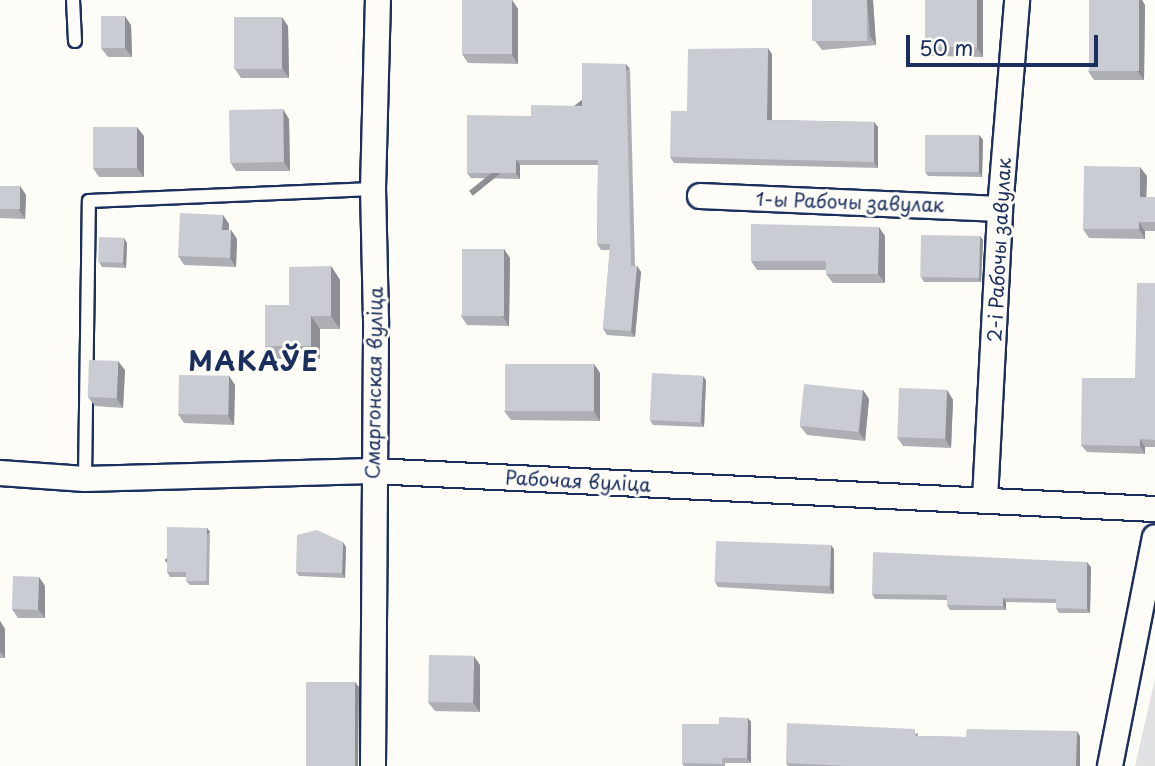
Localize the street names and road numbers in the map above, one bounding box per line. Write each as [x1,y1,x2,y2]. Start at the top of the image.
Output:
street label: 2-і Рабочы завулак [983,156,1015,344]
street label: 1-ы Рабочы завулак [755,187,945,217]
street label: Смаргонская вуліца [361,286,387,480]
street label: Рабочая вуліца [505,466,651,496]

